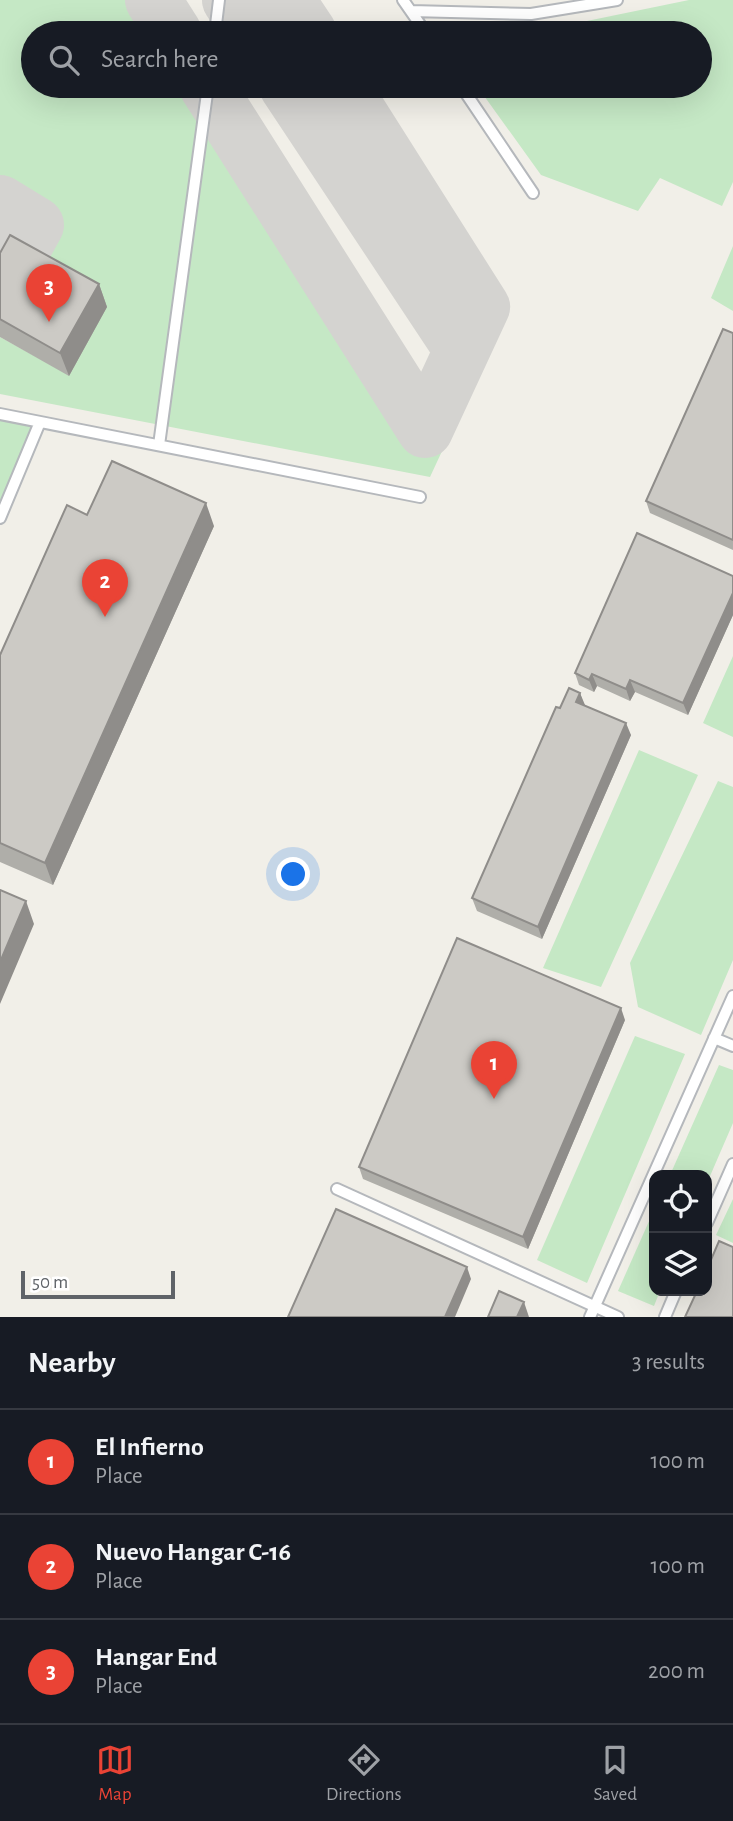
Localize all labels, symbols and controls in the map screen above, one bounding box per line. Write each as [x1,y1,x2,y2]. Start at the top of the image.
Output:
search box [21,21,712,98]
icon: search [45,41,83,79]
text: Search here [101,46,219,72]
pin: 3 [26,264,72,322]
pin: 2 [82,559,128,617]
your location [276,857,310,891]
pin: 1 [471,1041,517,1099]
map controls [649,1170,712,1296]
button: locate [649,1170,712,1233]
button: layers [649,1233,712,1296]
scale bar [21,1268,175,1300]
text: 50 m [32,1273,68,1292]
text: Nearby [28,1348,116,1378]
text: 3 results [632,1351,705,1374]
text: El Infierno [95,1434,204,1460]
text: 1 [47,1450,55,1473]
text: 100 m [651,1450,705,1473]
text: Place [95,1465,143,1488]
text: Nuevo Hangar C-16 [95,1539,291,1565]
text: 2 [46,1555,56,1578]
text: 100 m [651,1555,705,1578]
text: Place [95,1570,143,1593]
text: Hangar End [95,1644,217,1670]
text: 3 [46,1660,56,1683]
text: 200 m [648,1660,705,1683]
text: Place [95,1675,143,1698]
tab: Map [96,1741,134,1806]
tab: Directions [326,1741,402,1806]
tab: Saved [594,1741,637,1806]

